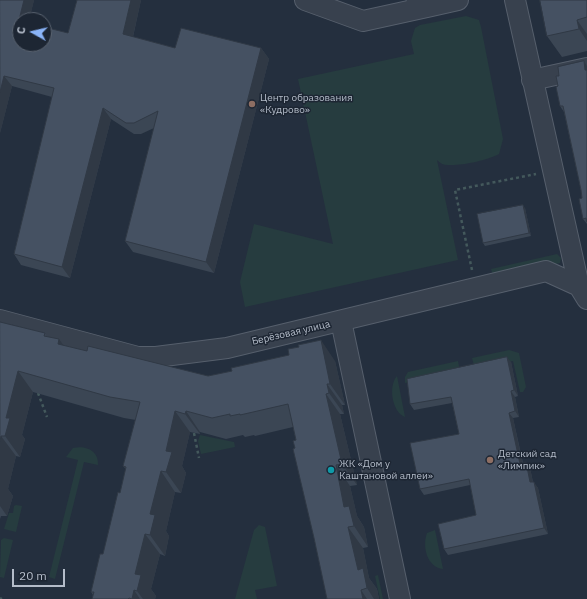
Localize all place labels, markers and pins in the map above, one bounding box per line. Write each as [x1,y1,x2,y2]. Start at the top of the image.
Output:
place label: Центр образования «Кудрово» [260,92,353,116]
marker: Центр образования «Кудрово» [247,99,257,109]
place label: Детский сад «Лимпик» [498,448,556,472]
marker: Детский сад «Лимпик» [485,455,495,465]
place label: ЖК «Дом у Каштановой аллеи» [339,458,433,482]
marker: ЖК «Дом у Каштановой аллеи» [326,465,336,475]

